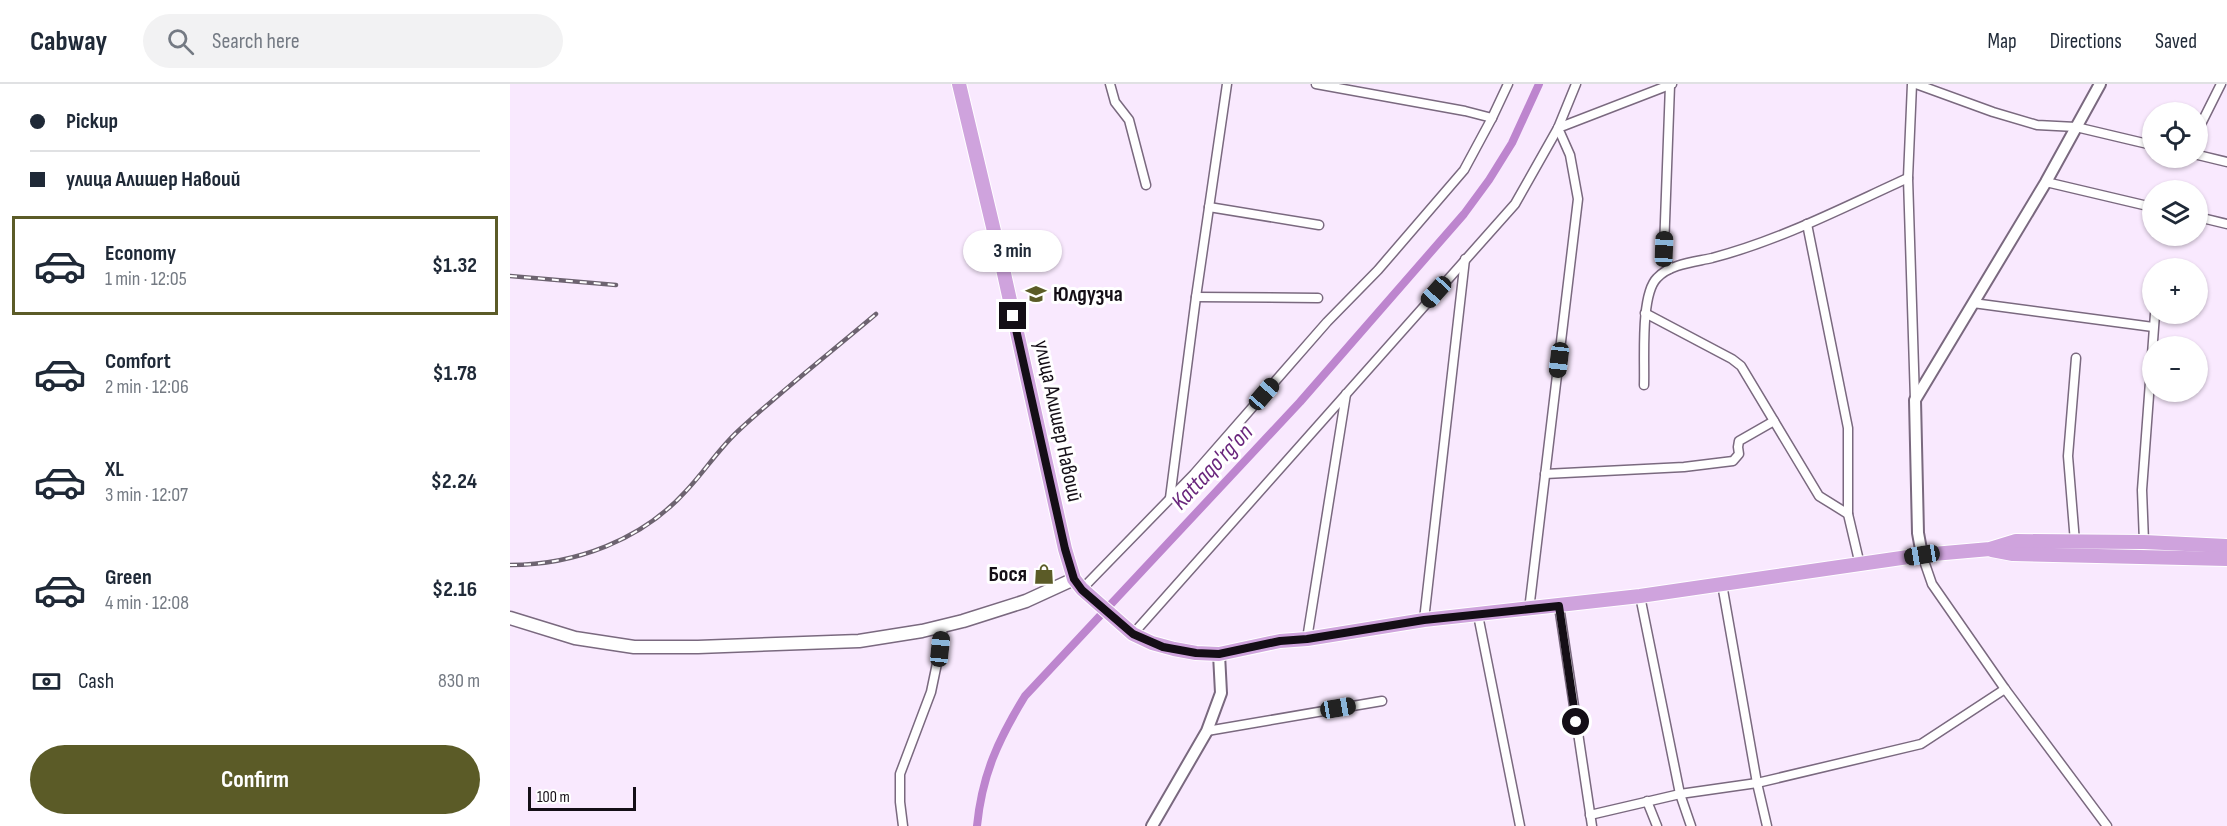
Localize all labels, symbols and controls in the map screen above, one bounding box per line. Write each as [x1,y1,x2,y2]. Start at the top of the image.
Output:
search box [143,14,563,68]
text: Cabway [30,25,107,58]
icon: search [164,25,197,58]
text: Search here [212,28,300,55]
text: Map [1987,29,2017,54]
text: Directions [2050,29,2122,54]
text: Saved [2155,29,2197,54]
map controls [2142,102,2208,402]
button: locate [2142,102,2208,168]
text: Pickup [66,108,118,135]
text: улица Алишер Навоий [66,166,240,193]
button: layers [2142,180,2208,246]
callout: 3 min [964,229,1062,271]
car [1654,231,1674,267]
icon: car [33,239,87,293]
text: 3 min [993,239,1032,263]
text: Economy [105,240,176,267]
text: $1.32 [432,252,477,279]
button: + [2142,258,2208,324]
text: 1 min · 12:05 [105,267,187,291]
car [1417,273,1455,311]
place label: Юлдузча [1053,281,1123,308]
school or university icon: Юлдузча [1024,282,1048,306]
route end [999,302,1026,329]
button: − [2142,336,2208,402]
street label: улица Алишер Навоий [1028,338,1088,504]
car [1548,341,1570,379]
icon: car [33,347,87,401]
text: Comfort [105,348,171,375]
text: $1.78 [433,360,477,387]
text: 2 min · 12:06 [105,375,189,399]
car [1245,375,1283,413]
water label: Kattaqo'rg'on [1165,418,1259,516]
icon: car [33,455,87,509]
text: XL [105,456,124,483]
text: $2.24 [431,468,477,495]
text: 3 min · 12:07 [105,483,188,507]
car [1903,543,1941,567]
place label: Бося [988,561,1027,588]
shop icon: Бося [1032,562,1056,586]
icon: car [33,563,87,617]
text: Green [105,564,152,591]
text: $2.16 [432,576,477,603]
text: 4 min · 12:08 [105,591,189,615]
car [929,630,951,668]
icon: cash [30,665,63,698]
text: Cash [78,668,114,695]
text: 830 m [438,669,480,693]
car [1319,696,1357,720]
route start [1562,708,1589,735]
button: Confirm [30,745,480,814]
scale bar [528,784,636,812]
text: 100 m [537,788,570,807]

